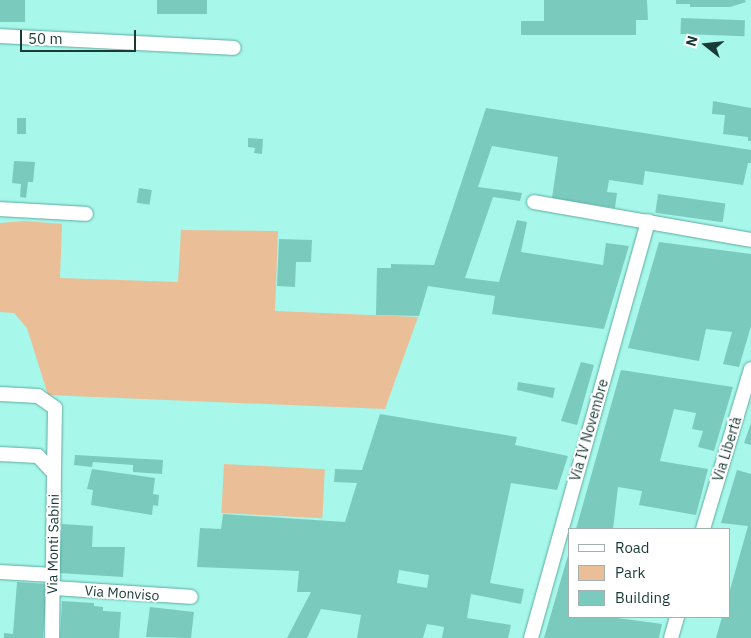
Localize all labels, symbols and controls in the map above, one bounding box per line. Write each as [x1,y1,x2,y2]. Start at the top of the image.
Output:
scale bar [22,20,139,52]
north arrow [681,20,731,70]
text: 50 m [28,29,63,48]
text: N [682,34,702,48]
street label: Via IV Novembre [566,377,612,483]
street label: Via Libertà [709,415,745,483]
street label: Via Monti Sabini [44,494,62,594]
legend [568,528,731,618]
text: Road [615,538,650,557]
text: Park [615,563,645,582]
street label: Via Monviso [84,582,160,604]
text: Building [615,588,670,607]

